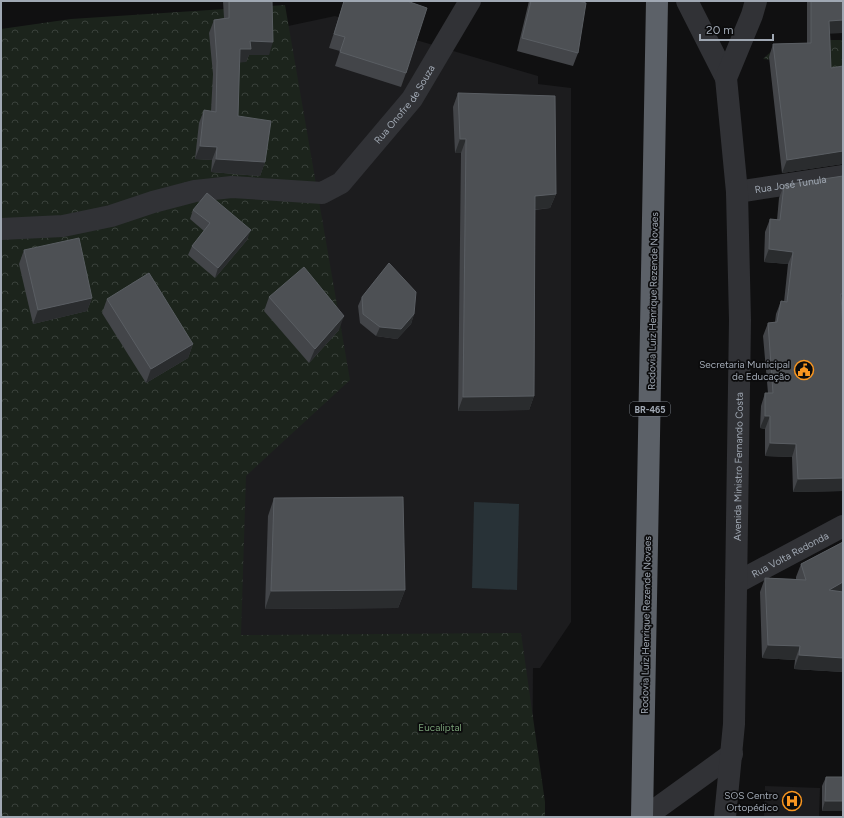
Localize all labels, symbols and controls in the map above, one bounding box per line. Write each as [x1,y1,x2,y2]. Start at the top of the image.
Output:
scale bar [700,16,773,42]
text: 20 m [706,23,734,37]
street label: Rua Onofre de Souza [371,62,437,146]
street label: Rua José Tunula [754,172,827,196]
street label: Rodovia Luiz Henrique Rezende Novaes [645,212,661,390]
place label: Secretaria Municipal de Educação [699,358,790,383]
public building icon: Secretaria Municipal de Educação [793,359,815,381]
street label: Avenida Ministro Fernando Costa [730,392,745,541]
road number: BR-465 [630,402,670,416]
street label: Rua Volta Redonda [749,529,831,580]
street label: Rodovia Luiz Henrique Rezende Novaes [638,536,654,714]
park label: Eucaliptal [418,721,462,734]
place label: SOS Centro Ortopédico [724,789,778,814]
hospital icon: SOS Centro Ortopédico [781,790,803,812]

